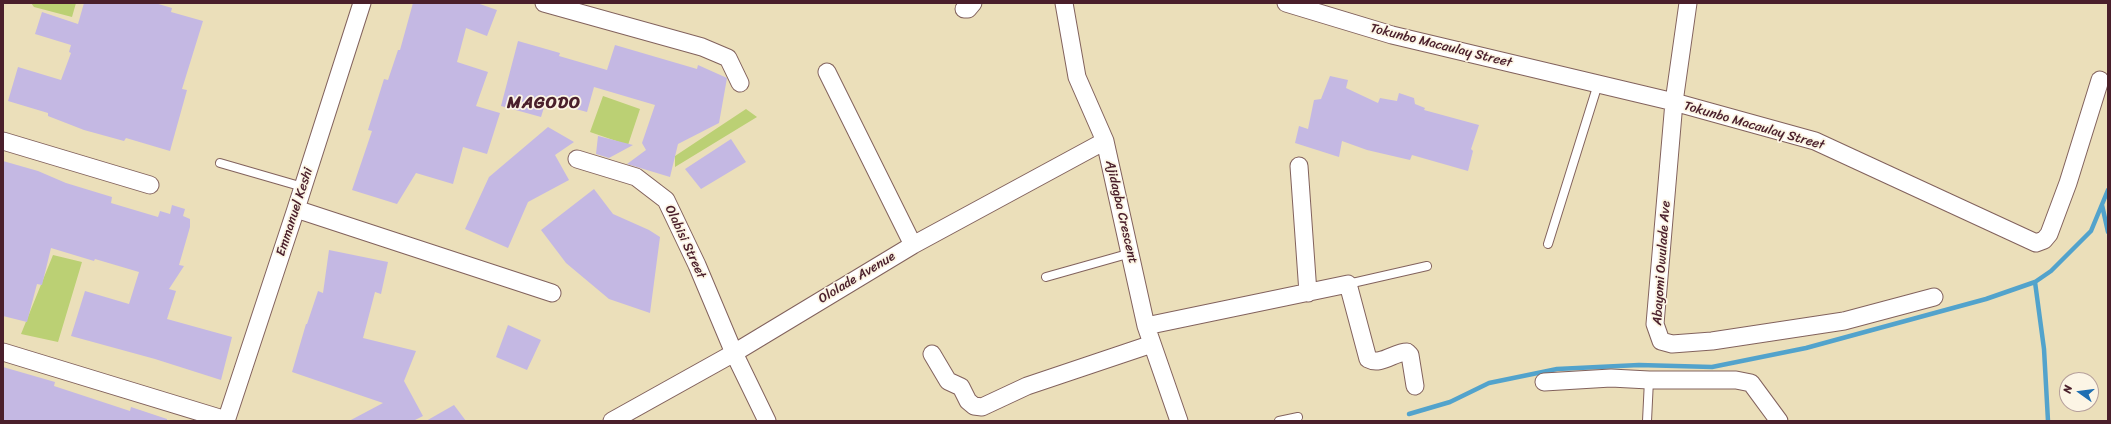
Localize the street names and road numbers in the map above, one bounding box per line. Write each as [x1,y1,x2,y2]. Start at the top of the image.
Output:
street label: Tokunbo Macaulay Street [1369,21,1513,71]
street label: Tokunbo Macaulay Street [1682,98,1826,154]
street label: Ajidagba Crescent [1102,159,1140,265]
street label: Emmanuel Keshi [273,166,317,258]
street label: Abayomi Owulade Ave [1650,200,1674,326]
street label: Olabisi Street [661,203,709,281]
street label: Ololade Avenue [816,249,898,307]

